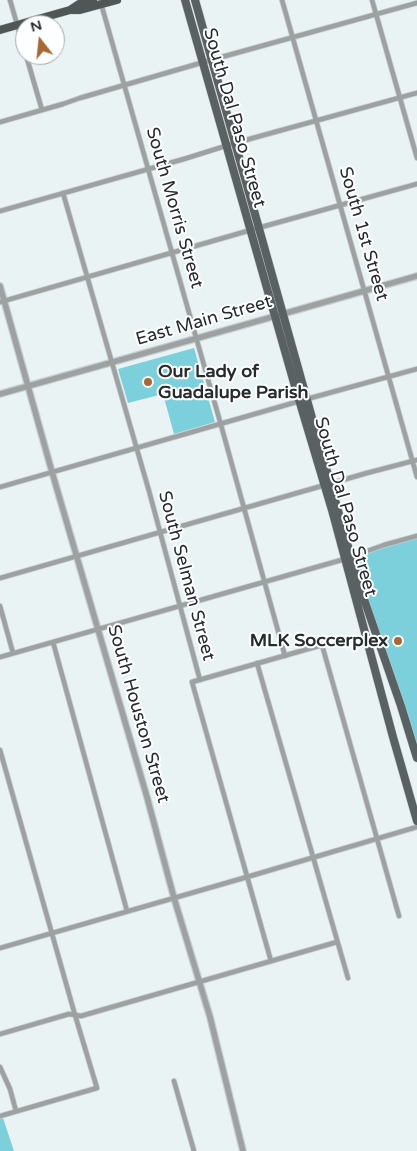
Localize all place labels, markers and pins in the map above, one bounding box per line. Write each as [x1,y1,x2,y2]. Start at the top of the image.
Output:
place label: Our Lady of Guadalupe Parish [158,361,309,404]
marker: Our Lady of Guadalupe Parish [142,376,154,388]
place label: MLK Soccerplex [250,630,388,652]
marker: MLK Soccerplex [392,635,404,647]

